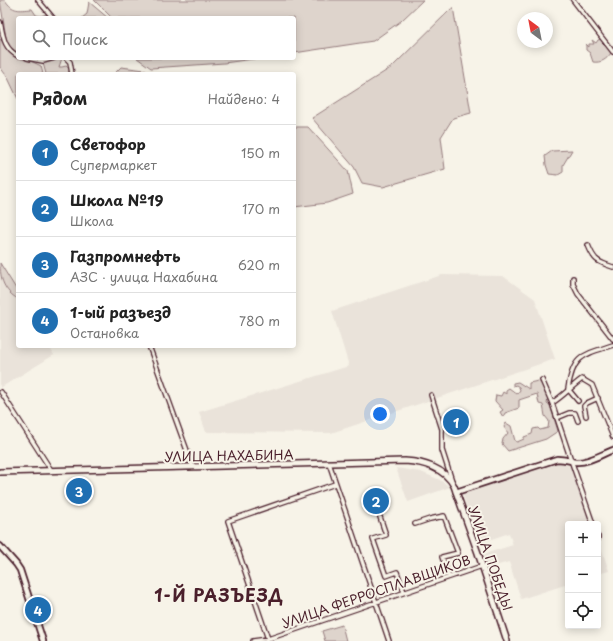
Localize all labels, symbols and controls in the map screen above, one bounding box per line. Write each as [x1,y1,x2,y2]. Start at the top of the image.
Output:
north arrow [517,12,553,48]
search box [16,16,296,60]
icon: search [30,27,52,49]
text: Поиск [62,27,108,50]
text: Рядом [32,85,87,111]
text: Найдено: 4 [208,89,280,108]
text: Светофор [70,132,146,155]
text: 1 [42,143,48,162]
text: 150 m [241,143,280,162]
text: Супермаркет [70,155,157,174]
text: Школа №19 [70,188,163,211]
text: 2 [40,199,50,218]
text: 170 m [242,199,280,218]
text: Школа [70,211,114,230]
text: Газпромнефть [70,244,180,267]
text: 3 [41,255,49,274]
text: 620 m [238,255,280,274]
text: АЗС · улица Нахабина [70,267,218,286]
text: 1-ый разъезд [70,300,171,323]
text: 4 [41,311,49,330]
text: 780 m [239,311,280,330]
text: Остановка [70,323,139,342]
your location [370,404,390,424]
pin: 1 [443,407,469,437]
street label: УЛИЦА НАХАБИНА [164,444,294,466]
pin: 3 [66,476,92,506]
pin: 2 [363,486,389,516]
street label: УЛИЦА ПОБЕДЫ [464,503,518,613]
map controls [565,521,601,629]
button: + [565,521,601,557]
street label: УЛИЦА ФЕРРОСПЛАВЩИКОВ [279,550,473,632]
button: − [565,557,601,593]
district label: 1-Й РАЗЪЕЗД [154,582,284,608]
button: locate [565,593,601,629]
pin: 4 [25,595,51,625]

